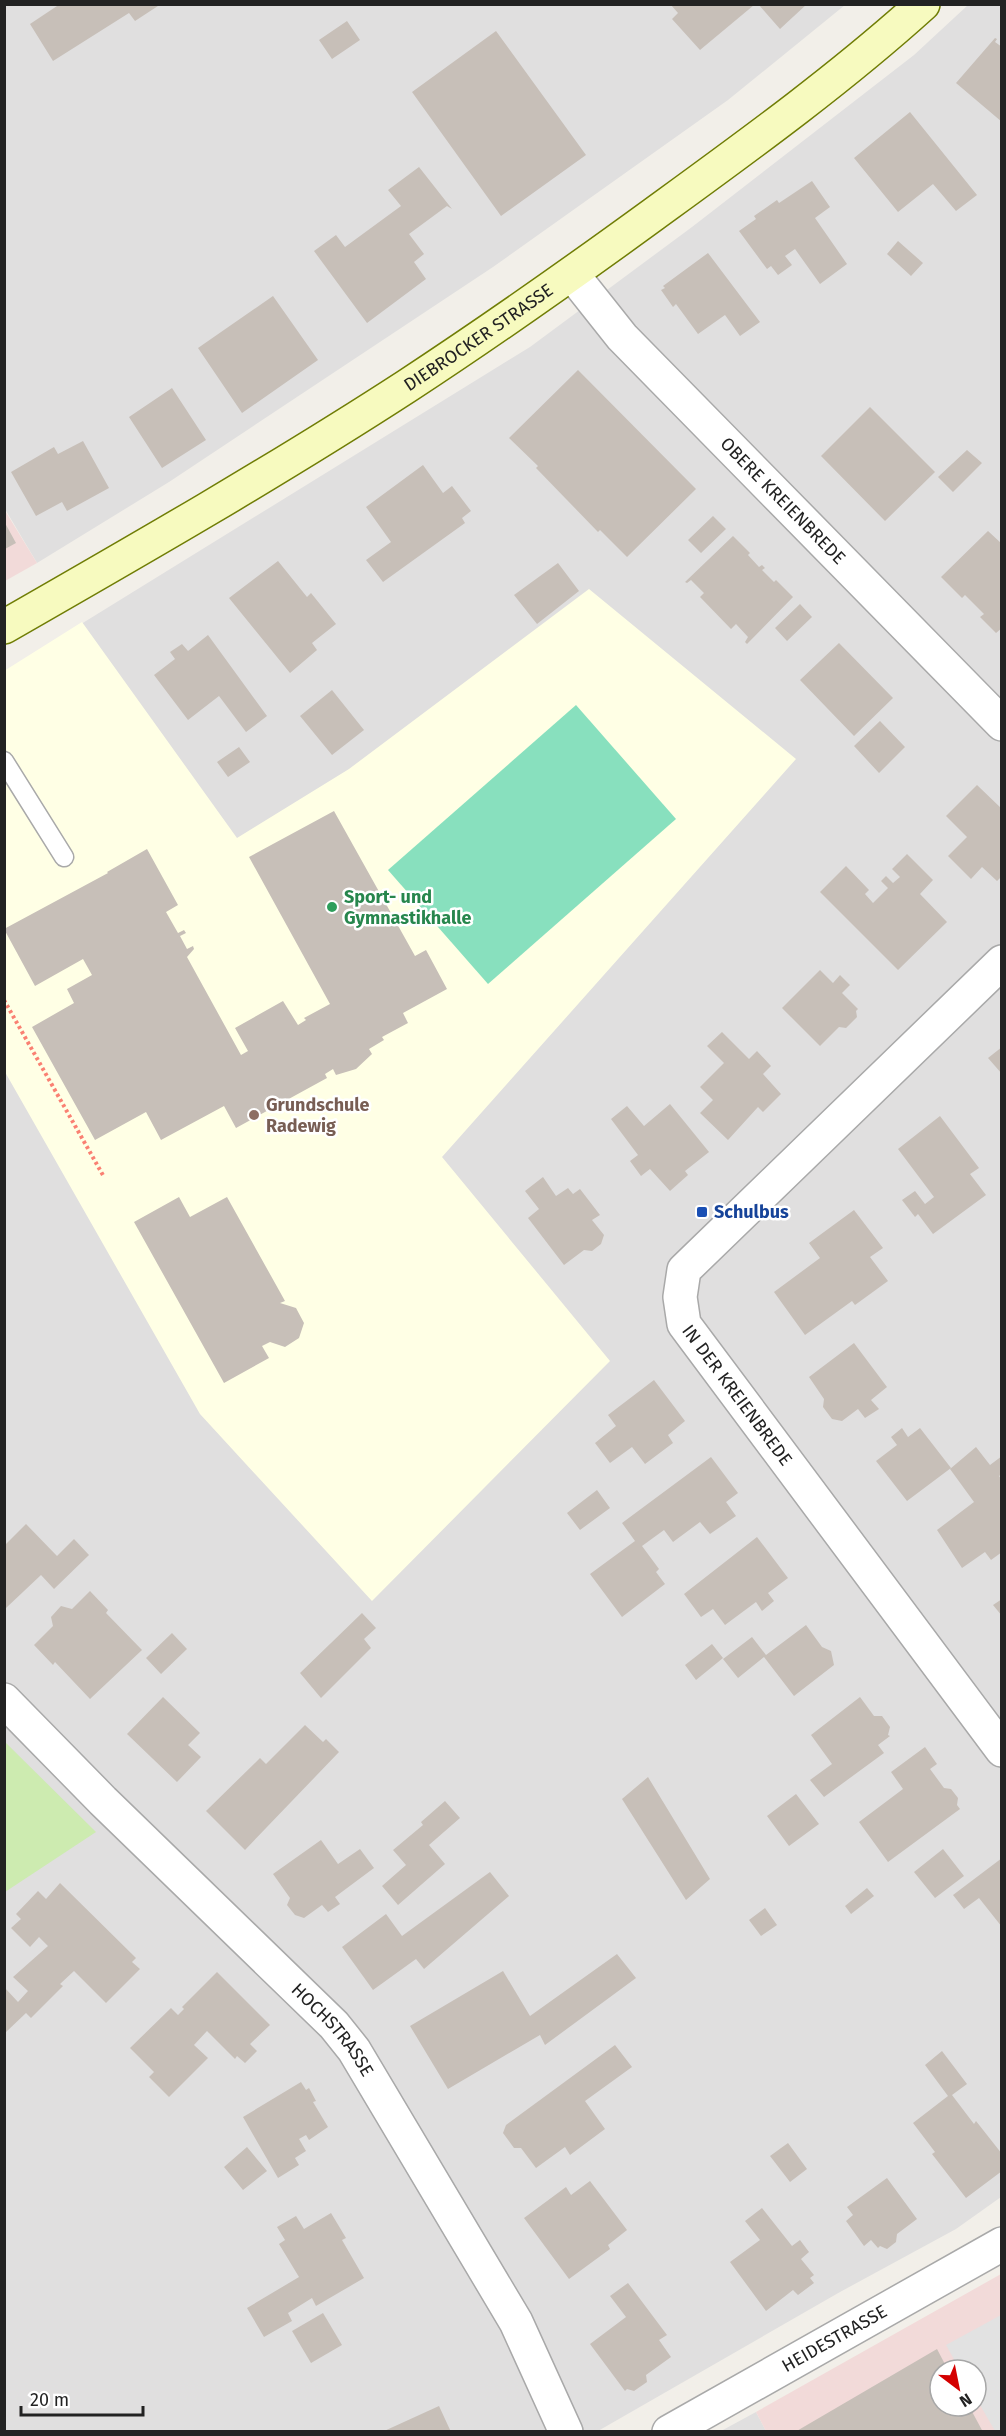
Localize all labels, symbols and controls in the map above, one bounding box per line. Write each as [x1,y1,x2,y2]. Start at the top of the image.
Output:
street label: DIEBROCKER STRASSE [400,279,557,396]
street label: OBERE KREIENBREDE [716,433,850,569]
place label: Sport- und Gymnastikhalle [344,886,472,929]
marker: Sport- und Gymnastikhalle [325,900,339,914]
place label: Grundschule Radewig [266,1094,370,1137]
marker: Grundschule Radewig [247,1108,261,1122]
place label: Schulbus [714,1201,789,1223]
marker: Schulbus [695,1205,709,1219]
street label: IN DER KREIENBREDE [677,1320,797,1470]
street label: HOCHSTRASSE [287,1979,378,2080]
street label: HEIDESTRASSE [778,2300,891,2377]
north arrow [928,2358,988,2418]
scale bar [21,2379,142,2417]
text: 20 m [30,2389,69,2411]
text: N [956,2389,975,2411]

